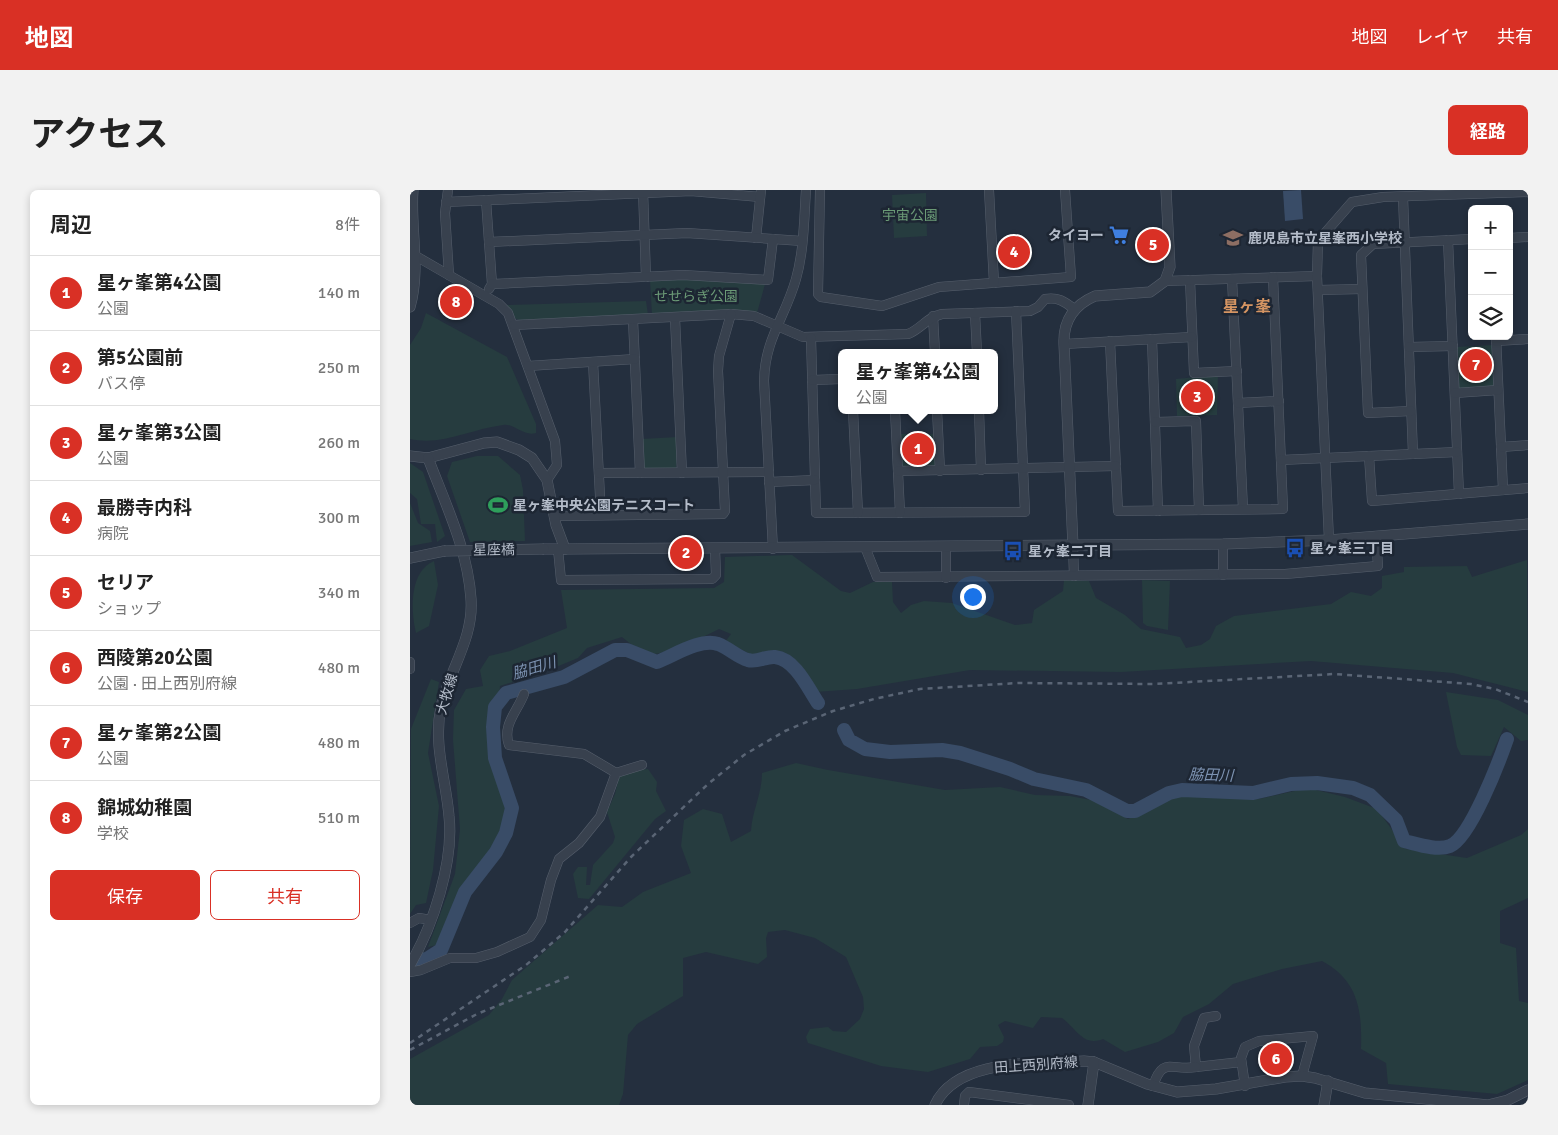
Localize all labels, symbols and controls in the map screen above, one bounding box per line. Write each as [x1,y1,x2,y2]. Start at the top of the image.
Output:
text: 地図 [25,23,73,53]
text: 地図 [1352,26,1388,48]
text: レイヤ [1416,26,1469,48]
text: 共有 [1497,26,1533,48]
button: 経路 [1448,105,1528,155]
text: アクセス [30,113,168,156]
map controls [1468,205,1513,340]
button: + [1468,205,1513,250]
park label: 宇宙公園 [882,207,938,224]
text: 周辺 [50,212,92,238]
text: 8件 [335,215,360,235]
supermarket icon: タイヨー [1108,224,1130,246]
pin: 5 [1137,226,1169,264]
place label: タイヨー [1048,227,1104,244]
school or university icon: 鹿児島市立星峯西小学校 [1222,227,1244,249]
place label: 鹿児島市立星峯西小学校 [1248,230,1402,247]
pin: 4 [998,233,1030,271]
button: − [1468,250,1513,295]
text: 星ヶ峯第4公園 [97,271,221,295]
text: 1 [62,283,70,303]
text: 140 m [318,283,360,303]
pin: 8 [440,283,472,321]
park label: せせらぎ公園 [654,288,738,305]
button: layers [1468,295,1513,340]
district label: 星ヶ峯 [1223,297,1271,317]
text: 公園 [97,299,129,319]
text: 第5公園前 [97,346,183,370]
pin: 7 [1460,346,1492,384]
popup [838,349,998,414]
text: 2 [62,358,70,378]
text: 250 m [318,358,360,378]
text: 星ヶ峯第4公園 [856,360,980,384]
text: バス停 [97,374,145,394]
pin: 3 [1181,378,1213,416]
text: 公園 [856,388,888,408]
text: 星ヶ峯第3公園 [97,421,221,445]
pin: 1 [902,430,934,468]
text: 3 [62,433,70,453]
text: 260 m [318,433,360,453]
text: 公園 [97,449,129,469]
sports icon: 星ヶ峯中央公園テニスコート [487,494,509,516]
text: 最勝寺内科 [97,496,192,520]
place label: 星ヶ峯中央公園テニスコート [513,497,695,514]
text: 4 [62,508,70,528]
text: 300 m [318,508,360,528]
text: 病院 [97,524,129,544]
pin: 2 [670,534,702,572]
bus stop icon: 星ヶ峯三丁目 [1284,537,1306,559]
bus stop icon: 星ヶ峯二丁目 [1002,540,1024,562]
place label: 星ヶ峯三丁目 [1310,540,1394,557]
street label: 星座橋 [473,541,515,559]
place label: 星ヶ峯二丁目 [1028,543,1112,560]
text: セリア [97,571,154,595]
text: 5 [62,583,70,603]
text: 340 m [318,583,360,603]
your location [960,584,986,610]
text: ショップ [97,599,161,619]
text: 西陵第20公園 [97,646,213,670]
water label: 脇田川 [510,653,560,683]
text: 6 [62,658,70,678]
text: 480 m [318,658,360,678]
street label: 大牧線 [433,671,461,717]
text: 公園 · 田上西別府線 [97,674,237,694]
text: 星ヶ峯第2公園 [97,721,221,745]
text: 7 [62,733,70,753]
text: 480 m [318,733,360,753]
text: 公園 [97,749,129,769]
water label: 脇田川 [1188,765,1236,785]
text: 錦城幼稚園 [97,796,192,820]
text: 8 [62,808,70,828]
text: 510 m [318,808,360,828]
text: 学校 [97,824,129,844]
button: 保存 [50,870,200,920]
button: 共有 [210,870,360,920]
pin: 6 [1260,1040,1292,1078]
street label: 田上西別府線 [994,1054,1078,1076]

